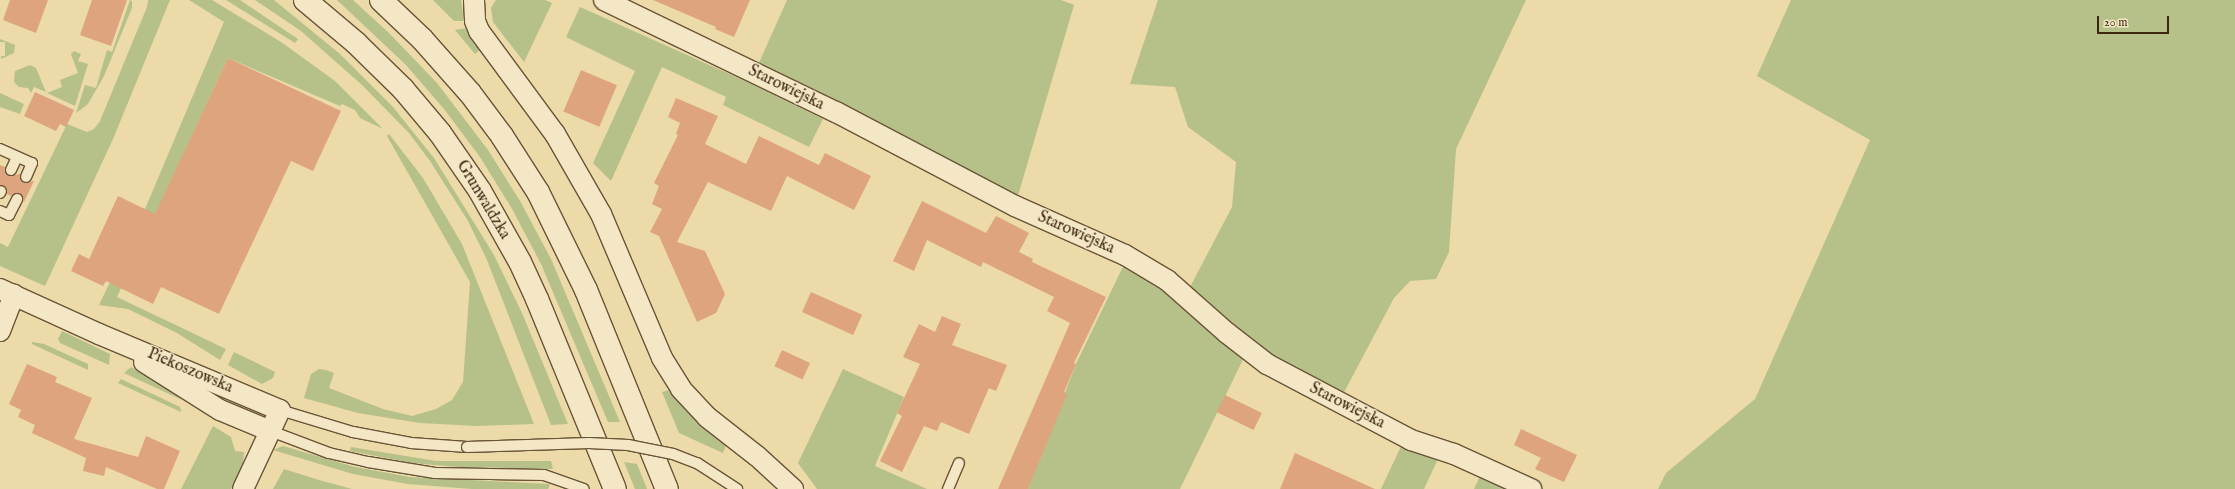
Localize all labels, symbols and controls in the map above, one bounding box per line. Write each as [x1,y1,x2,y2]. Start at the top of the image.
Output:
scale bar [2099,8,2171,34]
text: 20 m [2104,15,2127,30]
street label: Starowiejska [745,61,827,115]
street label: Grunwaldzka [452,157,514,243]
street label: Starowiejska [1035,208,1117,258]
street label: Piekoszowska [144,344,236,398]
street label: Starowiejska [1306,379,1388,433]

